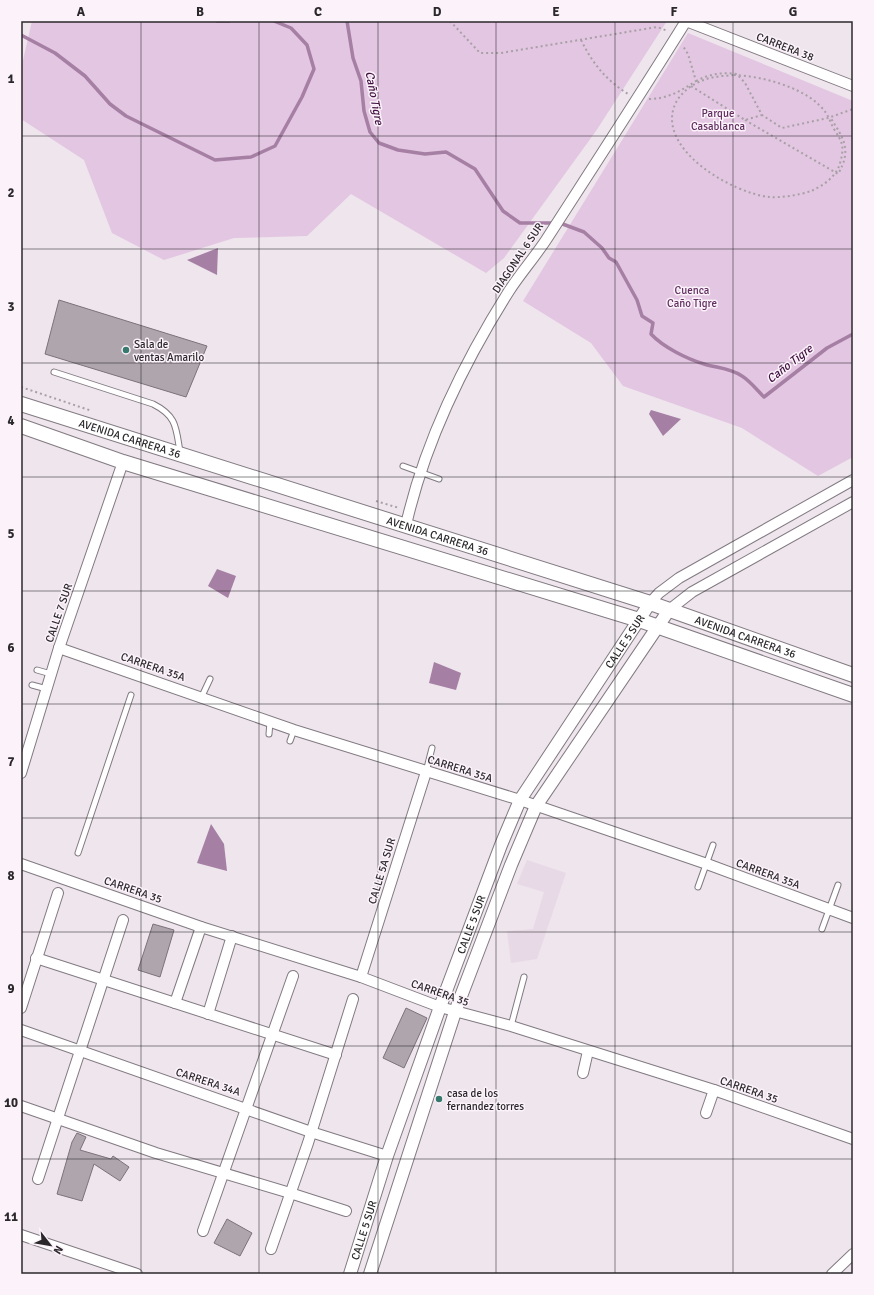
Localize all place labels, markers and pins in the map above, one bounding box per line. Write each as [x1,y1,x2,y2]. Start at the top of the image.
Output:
place label: Sala de ventas Amarilo [134,338,204,364]
marker: Sala de ventas Amarilo [121,345,131,355]
place label: casa de los fernandez torres [447,1087,524,1113]
marker: casa de los fernandez torres [434,1094,444,1104]

